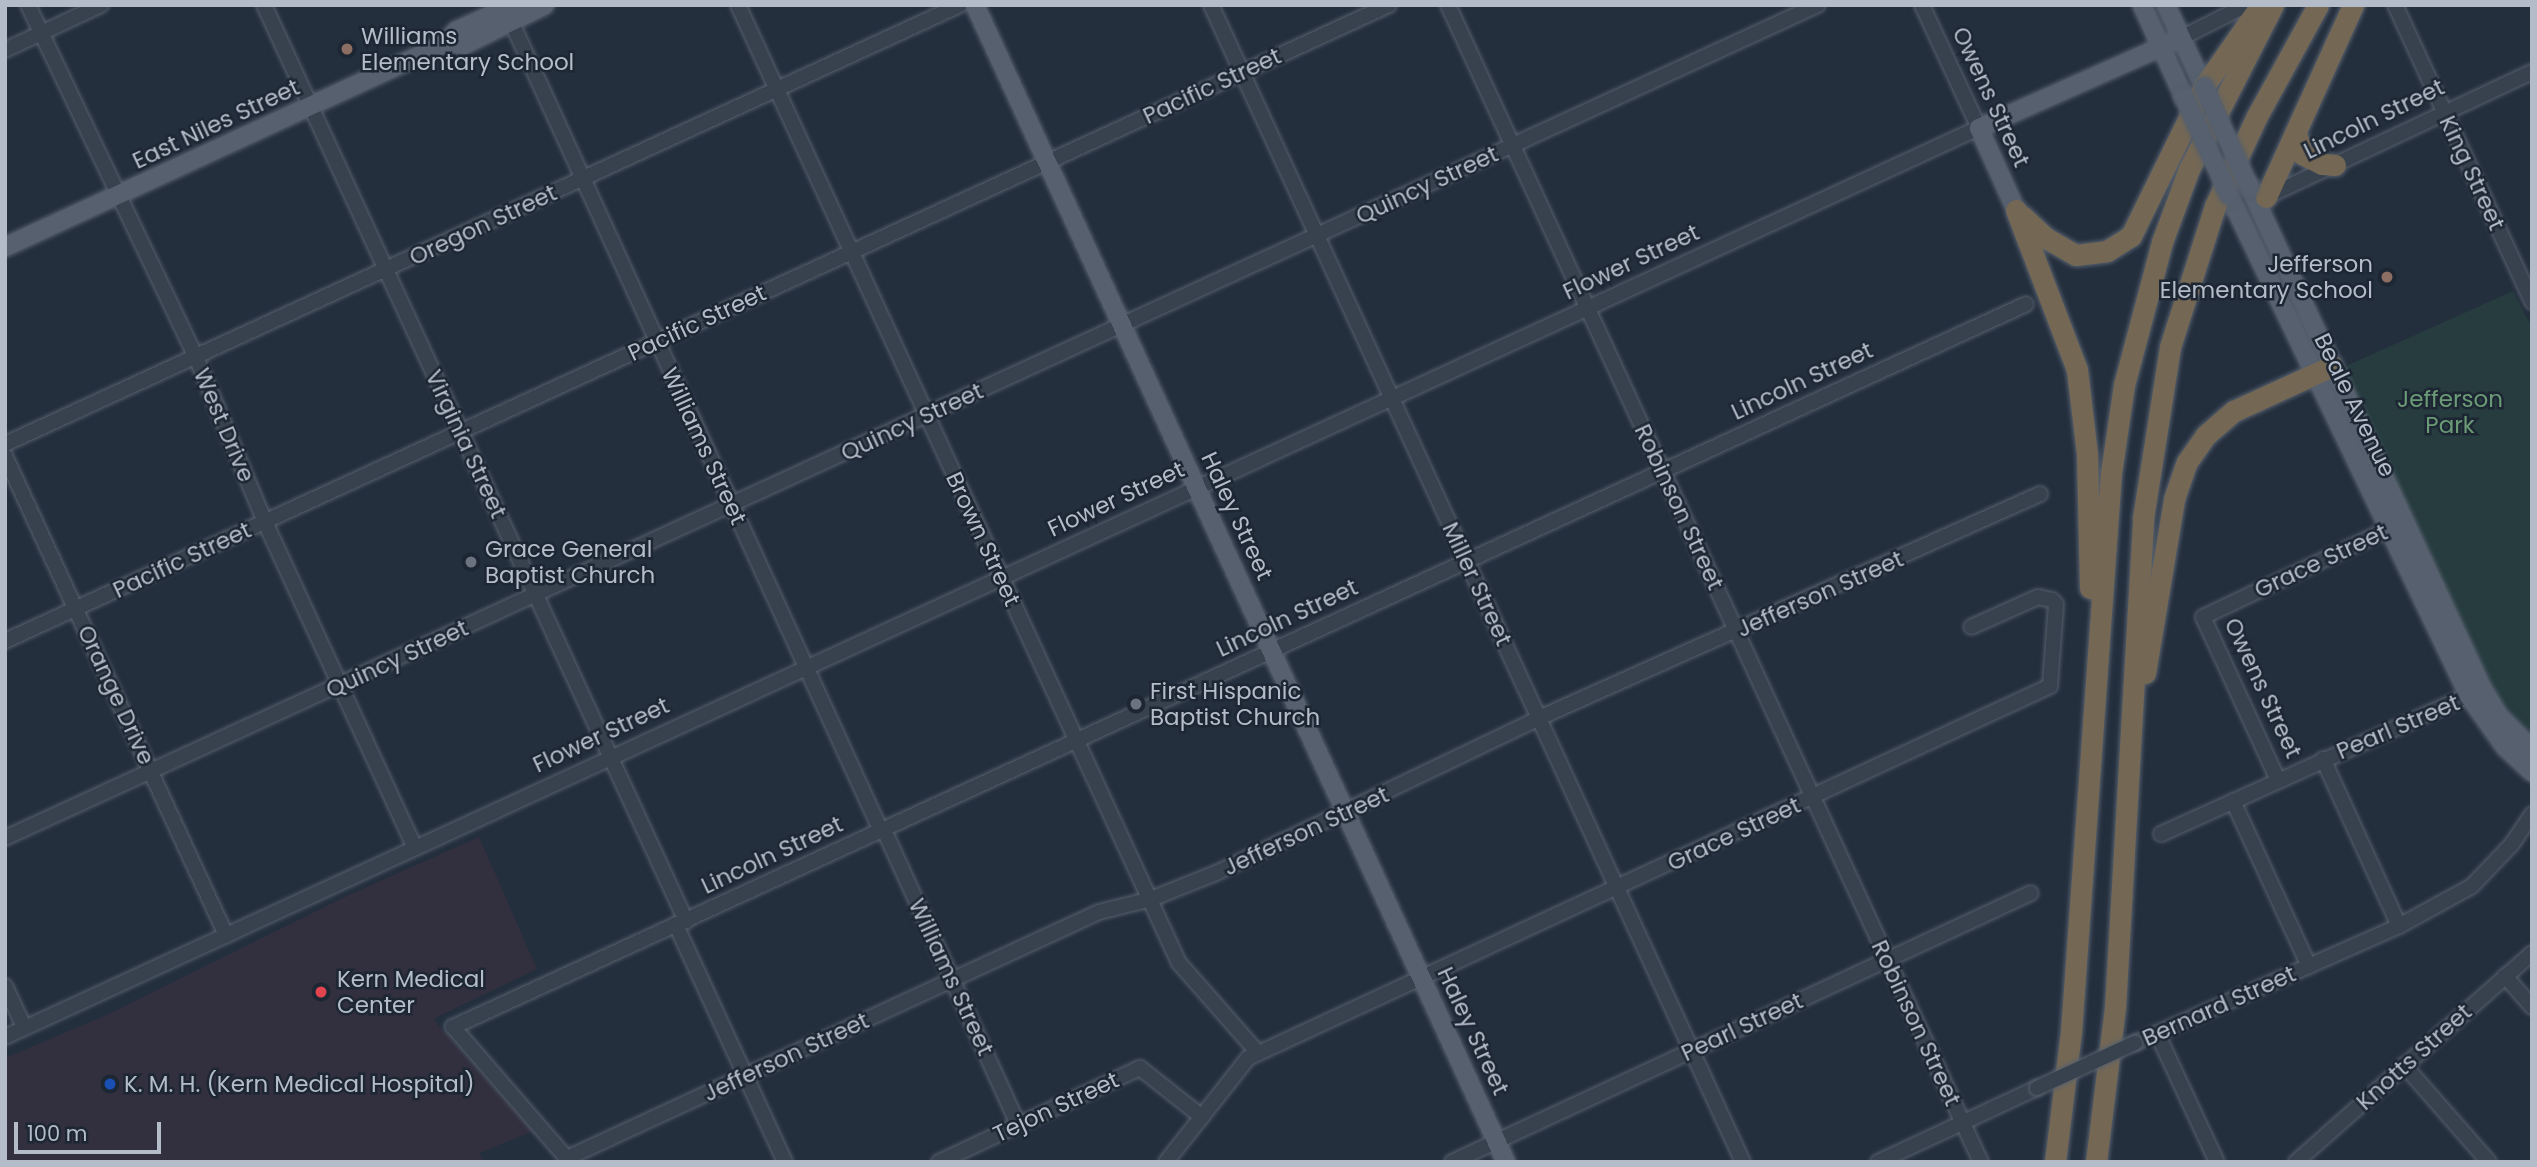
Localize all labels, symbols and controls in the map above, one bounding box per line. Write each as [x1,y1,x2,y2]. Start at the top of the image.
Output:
place label: Williams Elementary School [361,22,574,76]
street label: Owens Street [1946,23,2036,171]
marker: Williams Elementary School [339,41,355,57]
street label: Pacific Street [1139,42,1285,130]
street label: East Niles Street [128,73,304,175]
street label: Lincoln Street [2299,73,2449,165]
street label: King Street [2433,111,2511,235]
street label: Quincy Street [1352,140,1502,230]
street label: Oregon Street [405,179,561,271]
street label: Flower Street [1558,218,1704,306]
place label: Jefferson Elementary School [2160,250,2373,304]
marker: Jefferson Elementary School [2379,269,2395,285]
street label: Pacific Street [624,279,770,367]
street label: Beale Avenue [2308,329,2402,481]
street label: Lincoln Street [1727,336,1877,426]
street label: Williams Street [656,363,752,529]
street label: West Drive [188,364,260,486]
street label: Virginia Street [420,365,512,523]
street label: Quincy Street [837,377,987,467]
park label: Jefferson Park [2397,385,2503,439]
street label: Robinson Street [1629,420,1729,594]
street label: Haley Street [1195,448,1279,584]
street label: Flower Street [1043,455,1189,543]
street label: Brown Street [940,468,1026,610]
street label: Pacific Street [109,516,255,604]
street label: Miller Street [1436,518,1518,650]
street label: Grace Street [2250,518,2392,604]
place label: Grace General Baptist Church [485,535,655,589]
street label: Jefferson Street [1732,545,1908,643]
marker: Grace General Baptist Church [463,554,479,570]
street label: Lincoln Street [1212,573,1362,663]
street label: Quincy Street [322,614,472,704]
street label: Owens Street [2218,614,2308,762]
street label: Orange Drive [72,621,160,769]
place label: First Hispanic Baptist Church [1150,677,1320,731]
street label: Pearl Street [2332,689,2464,765]
street label: Flower Street [528,691,674,779]
marker: First Hispanic Baptist Church [1128,696,1144,712]
street label: Jefferson Street [1219,781,1393,881]
street label: Grace Street [1663,791,1805,877]
street label: Lincoln Street [697,810,847,900]
street label: Williams Street [903,894,999,1060]
street label: Robinson Street [1866,936,1966,1110]
street label: Bernard Street [2138,960,2300,1052]
street label: Haley Street [1431,963,1515,1099]
place label: Kern Medical Center [337,965,485,1019]
marker: Kern Medical Center [311,982,331,1002]
street label: Pearl Street [1677,987,1807,1067]
street label: Knotts Street [2351,998,2477,1116]
street label: Jefferson Street [699,1007,873,1107]
street label: Tejon Street [989,1066,1123,1148]
place label: K. M. H. (Kern Medical Hospital) [124,1070,475,1098]
marker: K. M. H. (Kern Medical Hospital) [102,1076,118,1092]
scale bar [18,1108,164,1152]
text: 100 m [27,1119,87,1148]

